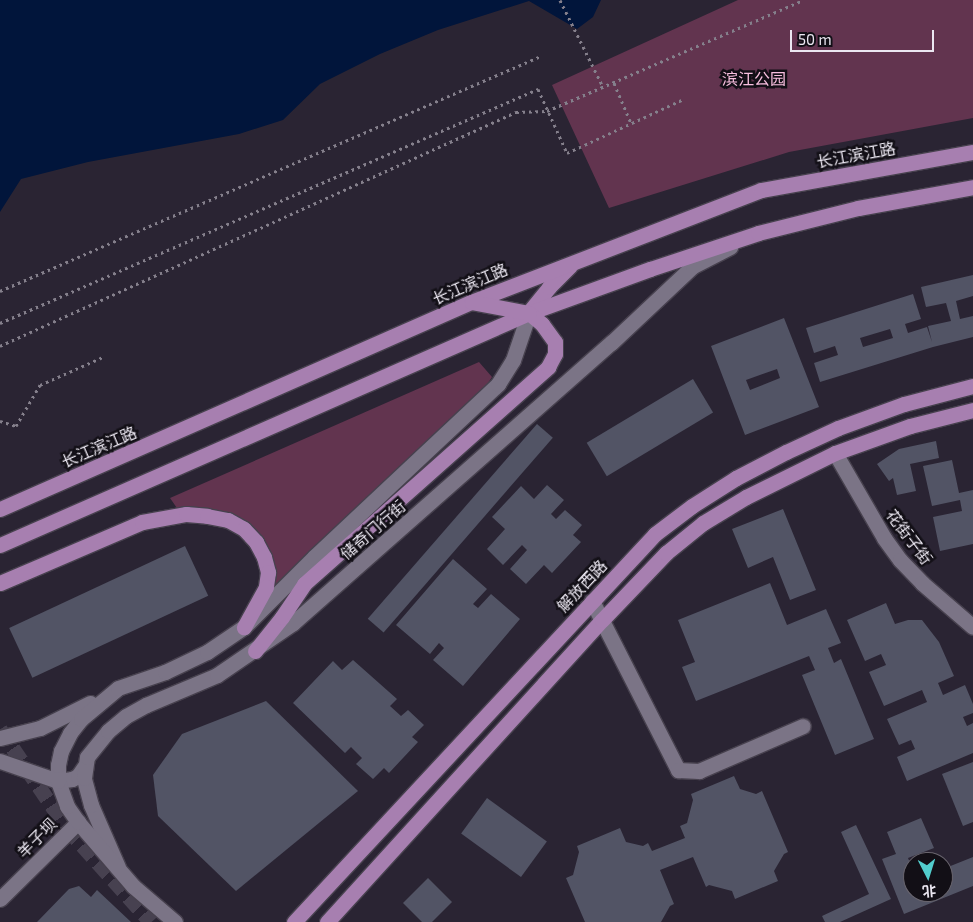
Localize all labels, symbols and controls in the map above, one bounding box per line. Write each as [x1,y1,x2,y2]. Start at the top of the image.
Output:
scale bar [793,20,937,52]
text: 50 m [798,30,832,48]
park label: 滨江公园 [722,69,786,89]
street label: 长江滨江路 [815,139,897,171]
street label: 长江滨江路 [429,260,511,308]
street label: 长江滨江路 [58,423,140,471]
street label: 储奇门行街 [337,497,409,563]
street label: 花街子街 [882,506,936,568]
street label: 解放西路 [553,556,611,616]
street label: 羊子坝 [13,814,61,862]
north arrow [903,852,953,902]
text: 北 [922,882,937,901]

